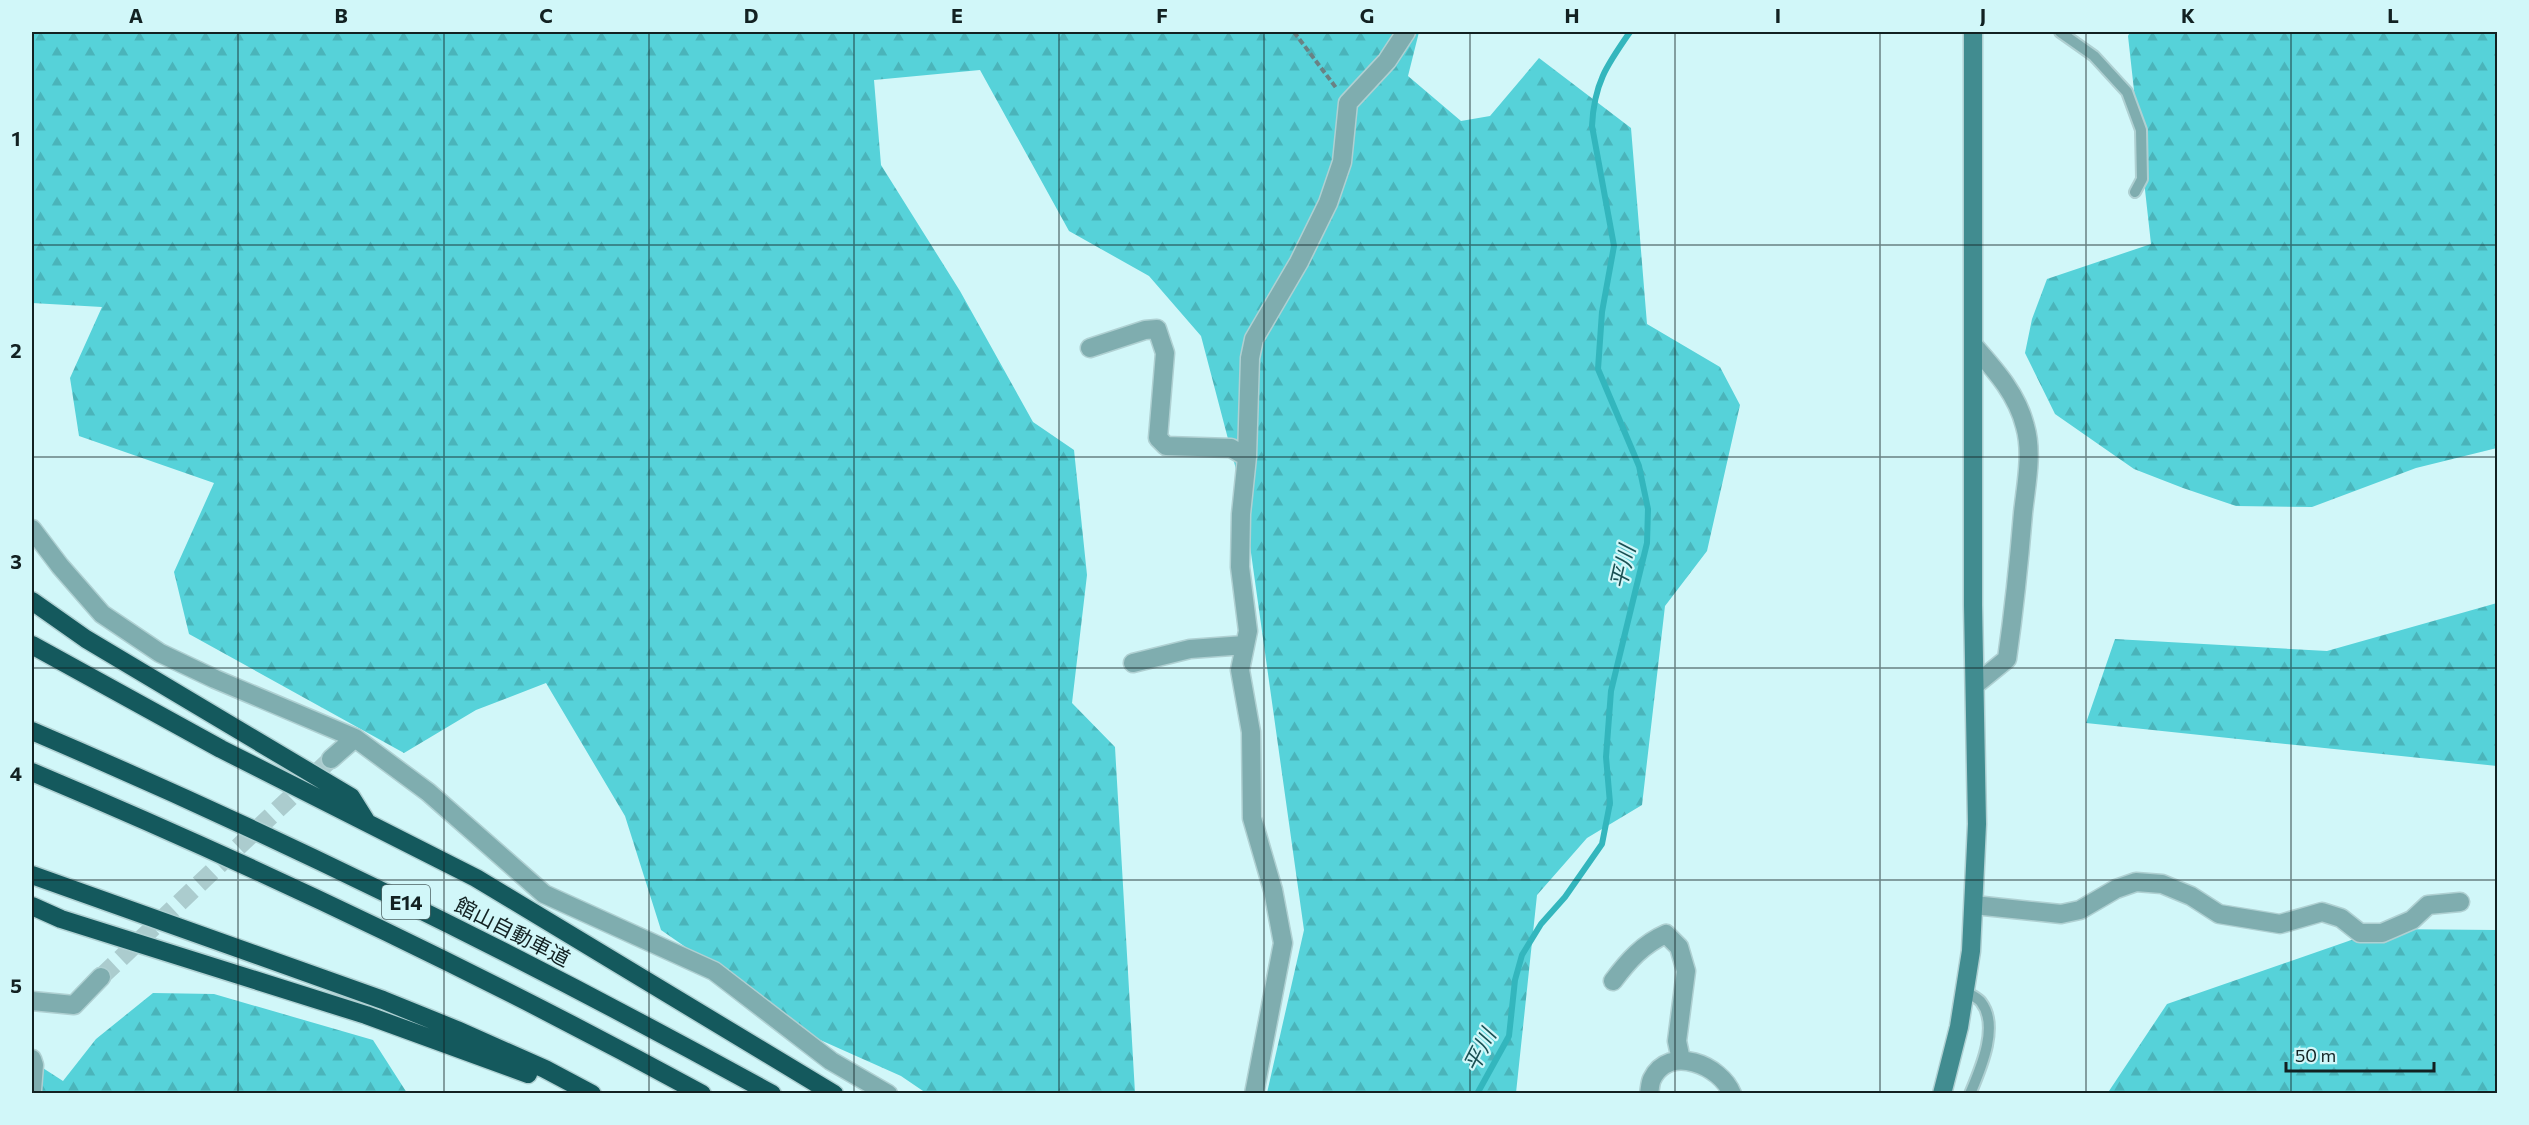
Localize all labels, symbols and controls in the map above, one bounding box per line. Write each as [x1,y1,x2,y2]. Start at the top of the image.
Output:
text: A [129,3,143,27]
text: B [334,3,348,27]
text: C [539,3,553,27]
text: D [744,3,758,27]
text: E [951,3,963,27]
text: F [1156,3,1168,27]
text: G [1360,3,1374,27]
text: H [1565,3,1580,27]
text: I [1775,3,1781,27]
text: J [1980,3,1986,27]
text: K [2181,3,2195,27]
text: L [2387,3,2399,27]
text: 1 [11,126,21,150]
text: 2 [10,338,22,362]
water label: 平川 [1604,541,1641,591]
text: 3 [10,549,22,573]
text: 4 [10,761,22,785]
road number: E14 [382,885,430,919]
street label: 館山自動車道 [451,891,575,971]
text: 5 [10,973,22,997]
water label: 平川 [1457,1022,1502,1076]
scale bar [2286,1035,2434,1073]
text: 50 m [2295,1044,2336,1066]

